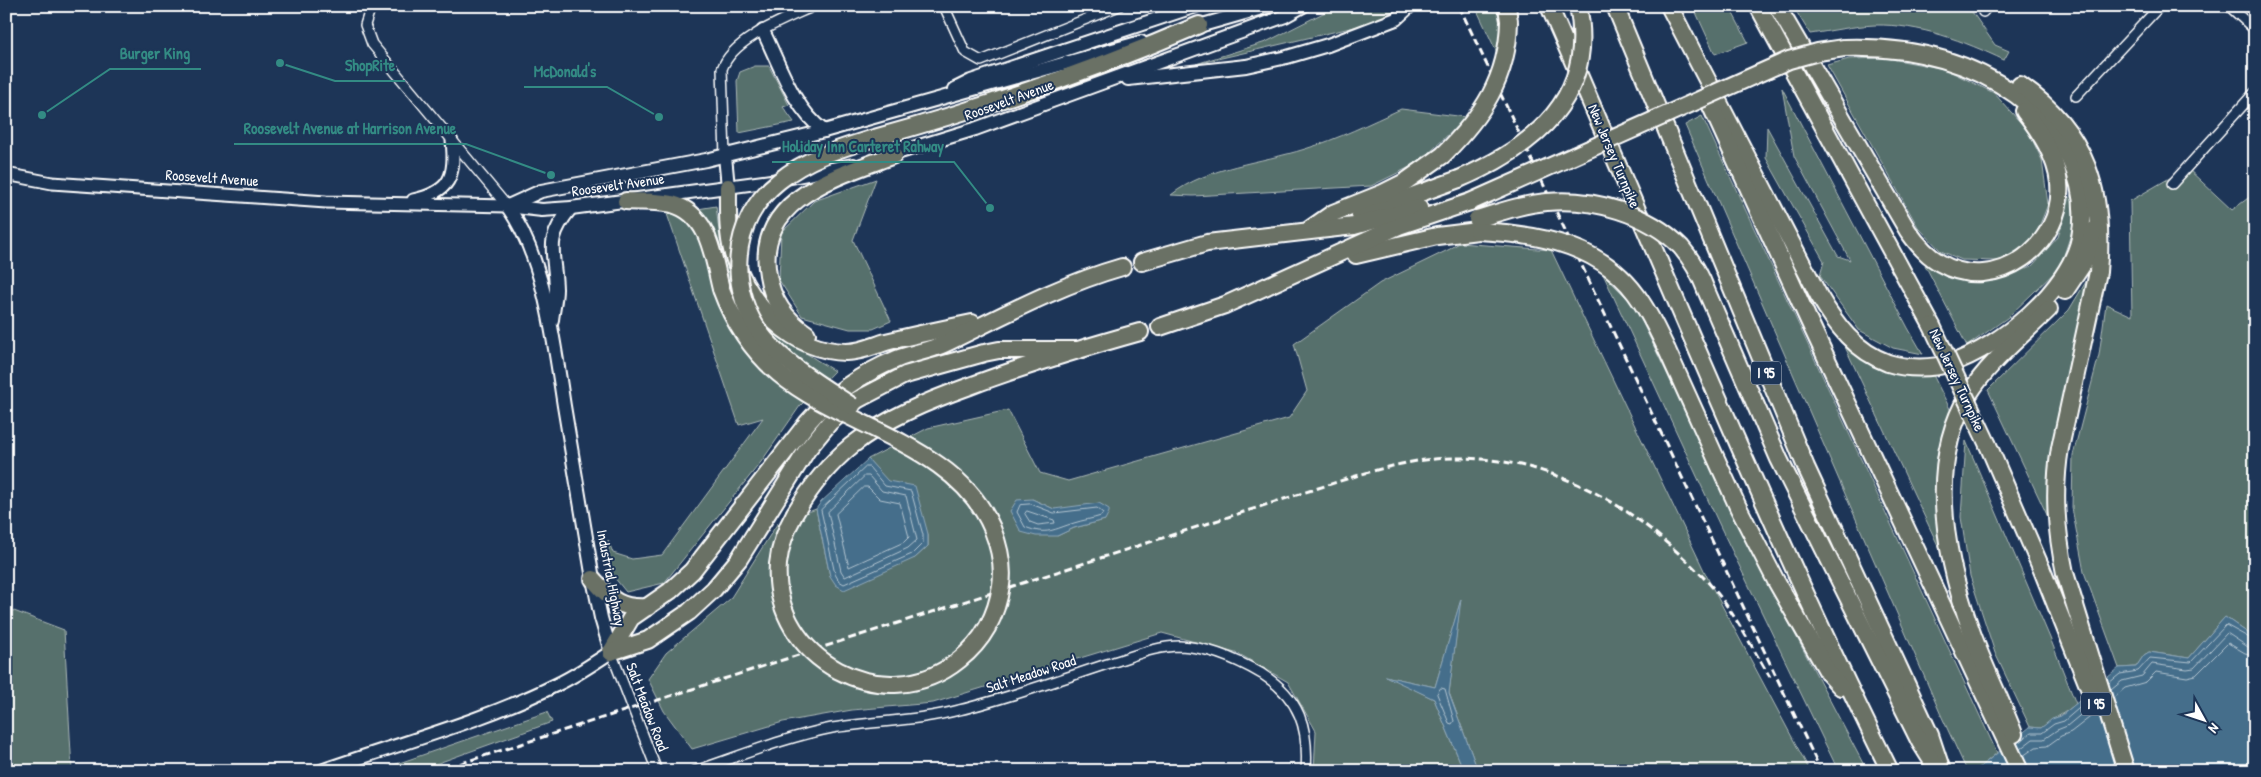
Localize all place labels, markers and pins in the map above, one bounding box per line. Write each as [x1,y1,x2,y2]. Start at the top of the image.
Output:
callout: Burger King [110,38,201,69]
callout: ShopRite [335,50,405,81]
callout: McDonald's [524,56,607,87]
callout: Roosevelt Avenue at Harrison Avenue [234,113,466,144]
callout: Holiday Inn Carteret Rahway [772,131,954,162]

